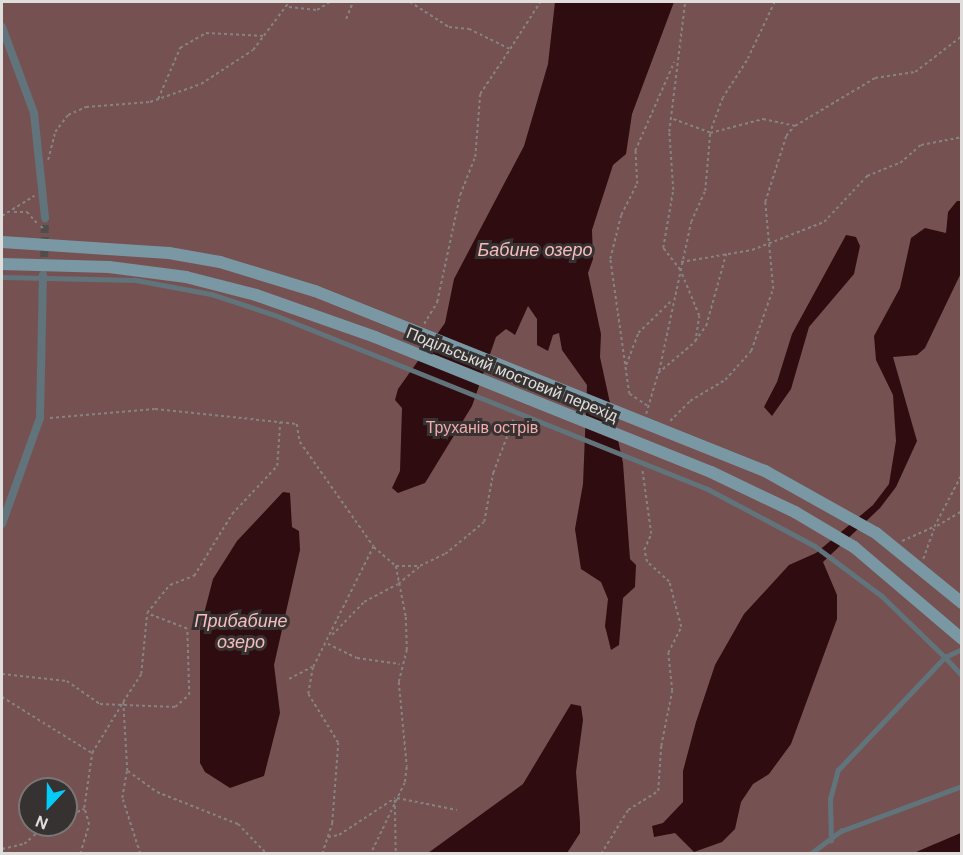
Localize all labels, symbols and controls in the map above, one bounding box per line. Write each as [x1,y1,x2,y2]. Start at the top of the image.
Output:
water label: Бабине озеро [478,239,592,261]
street label: Подільський мостовий перехід [403,324,621,426]
park label: Труханів острів [426,418,538,438]
water label: Прибабине озеро [194,611,288,654]
north arrow [18,777,78,837]
text: N [32,810,51,834]

